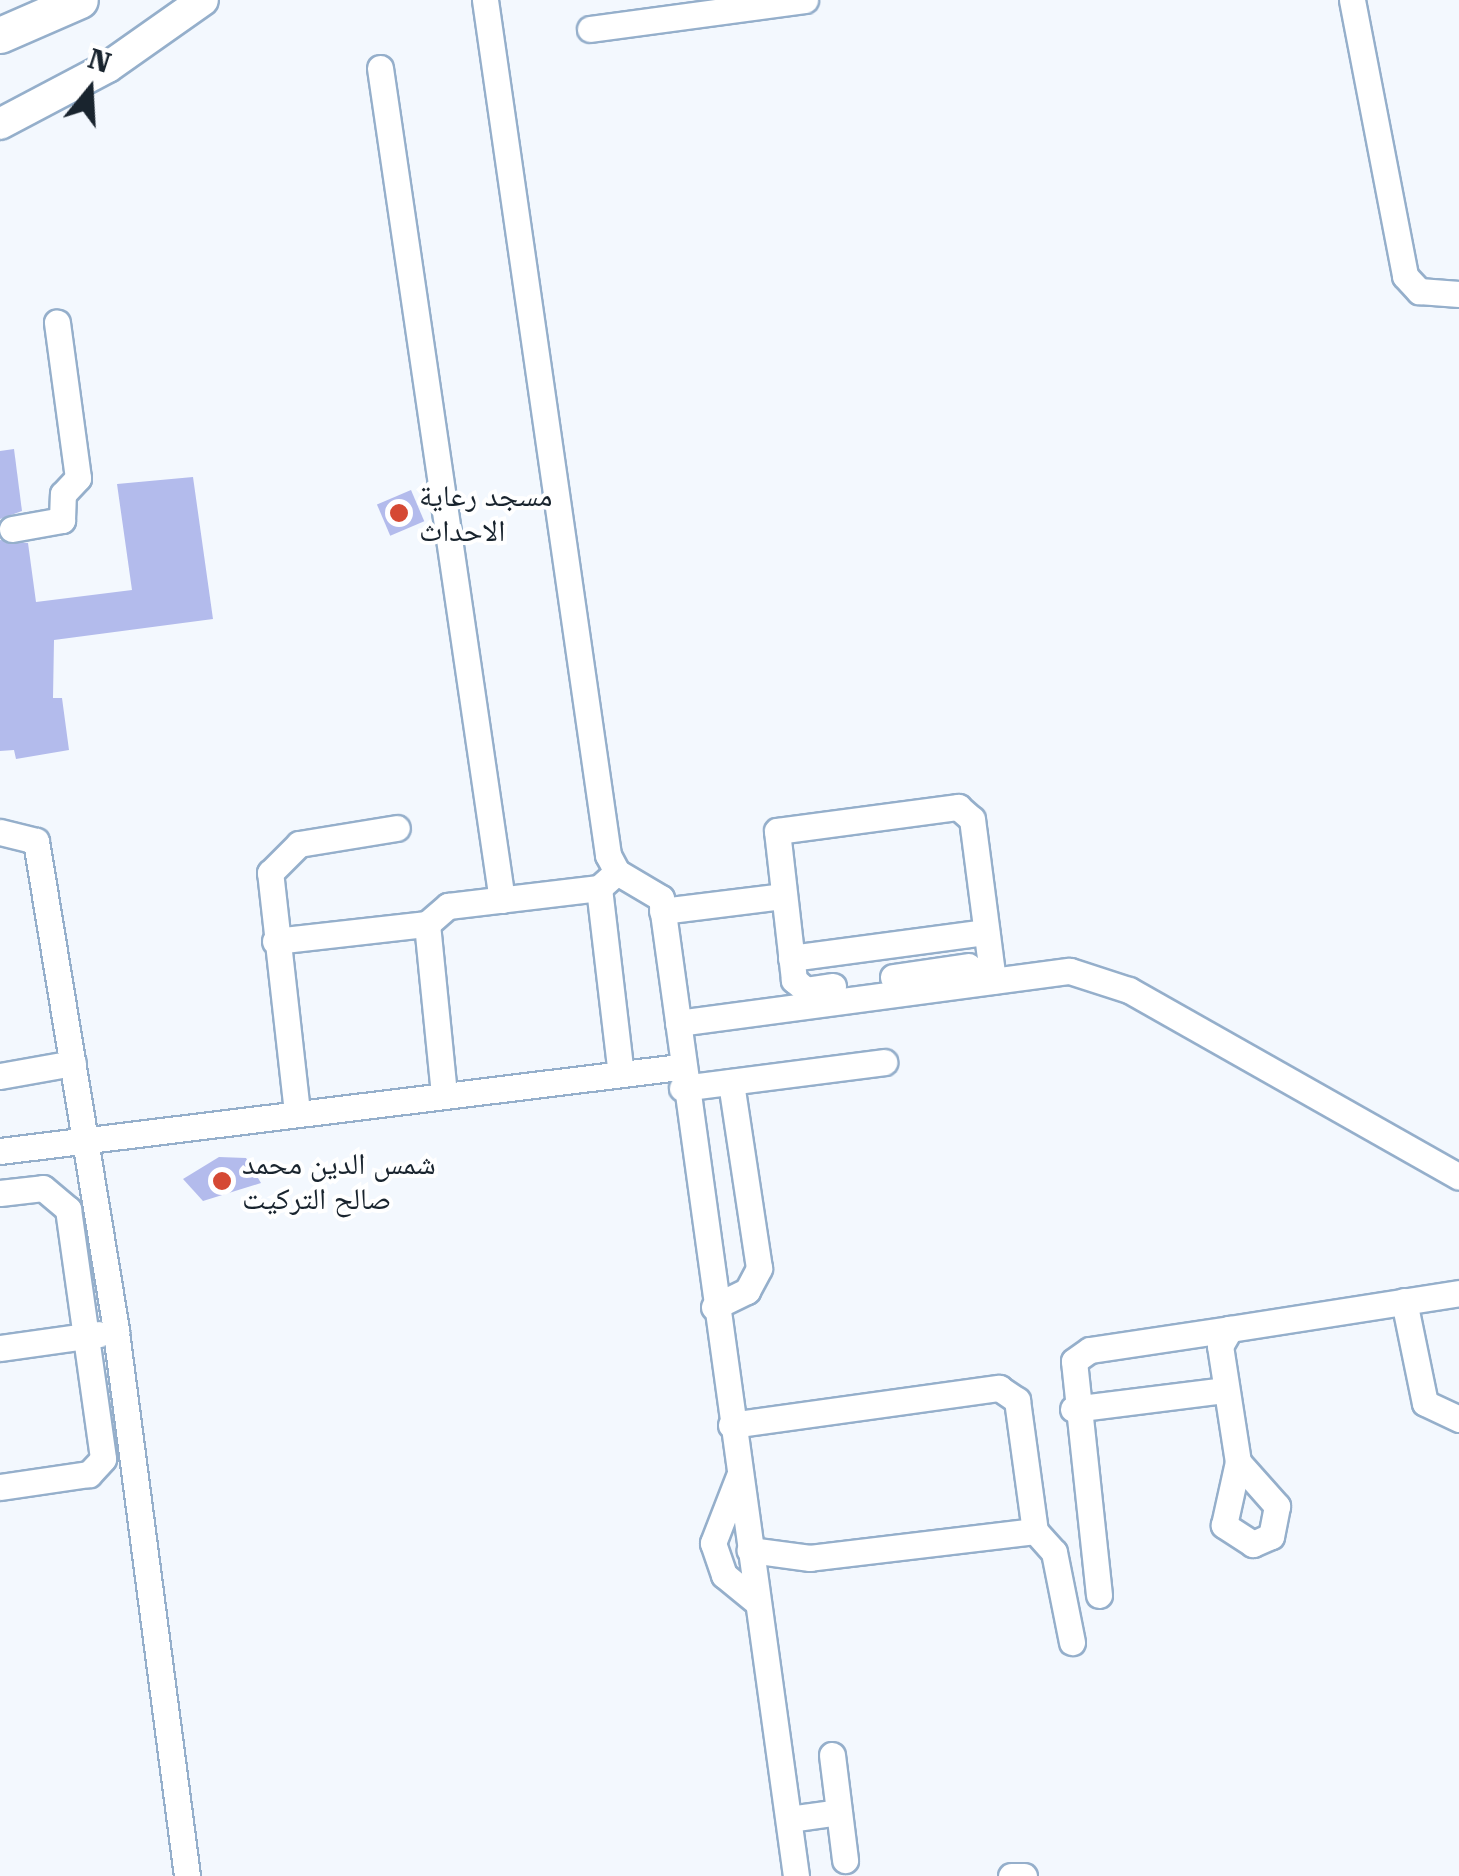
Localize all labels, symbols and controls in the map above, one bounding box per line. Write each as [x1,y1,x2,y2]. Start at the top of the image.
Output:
north arrow [40,40,140,140]
text: N [84,42,115,80]
place label: مسجد رعاية الاحداث [419,478,553,548]
marker: مسجد رعاية الاحداث [388,502,410,524]
place label: شمس الدين محمد صالح التركيت [242,1146,436,1216]
marker: شمس الدين محمد صالح التركيت [211,1170,233,1192]

